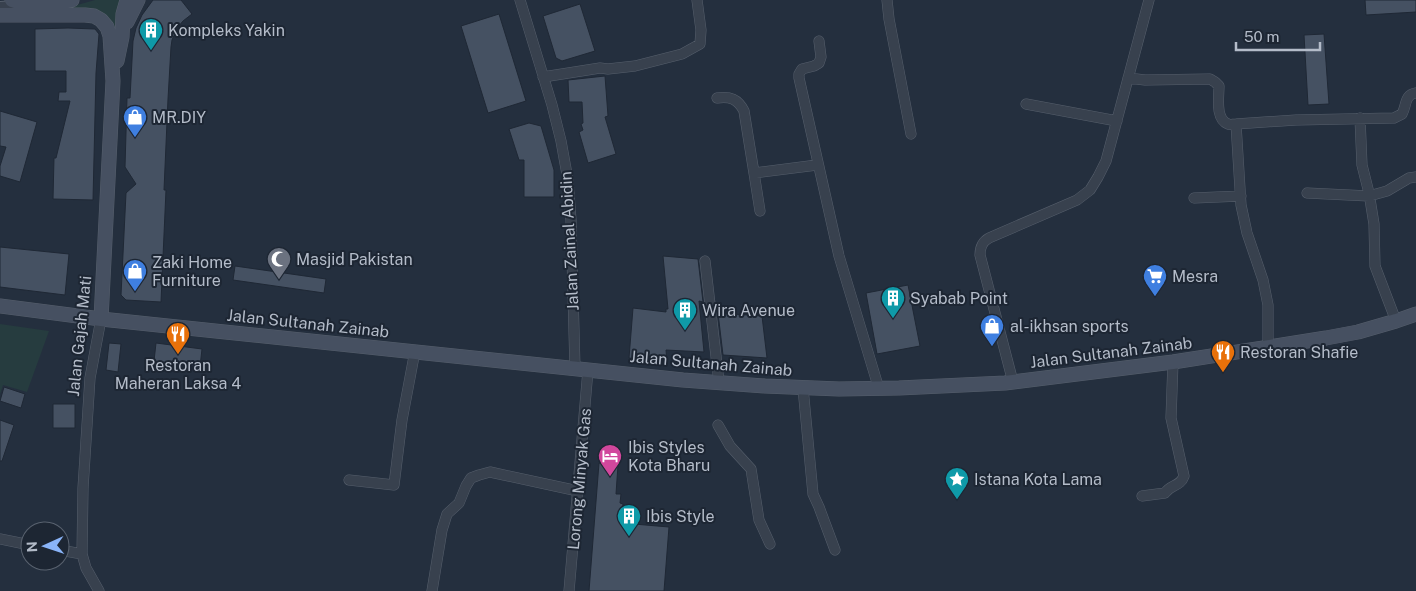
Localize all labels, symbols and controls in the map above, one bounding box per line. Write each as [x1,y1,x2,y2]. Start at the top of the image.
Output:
building icon: Kompleks Yakin [138,17,164,51]
scale bar [1236,20,1320,52]
place label: Kompleks Yakin [168,21,285,40]
text: 50 m [1244,28,1279,45]
shop icon: MR.DIY [122,104,148,138]
place label: MR.DIY [152,108,206,127]
street label: Jalan Zainal Abidin [556,171,583,311]
mosque icon: Masjid Pakistan [266,246,292,280]
place label: Masjid Pakistan [296,250,413,269]
place label: Zaki Home Furniture [152,253,232,290]
shop icon: Zaki Home Furniture [122,258,148,292]
supermarket icon: Mesra [1142,263,1168,297]
place label: Mesra [1172,267,1218,286]
street label: Jalan Gajah Mati [64,275,95,397]
building icon: Syabab Point [880,285,906,319]
place label: Syabab Point [910,289,1008,308]
building icon: Wira Avenue [672,297,698,331]
place label: Wira Avenue [702,301,795,320]
street label: Jalan Sultanah Zainab [226,306,390,341]
shop icon: al-ikhsan sports [979,313,1005,347]
place label: al-ikhsan sports [1010,317,1129,336]
restaurant icon: Restoran Maheran Laksa 4 [165,321,191,355]
street label: Jalan Sultanah Zainab [1029,333,1193,372]
restaurant icon: Restoran Shafie [1210,339,1236,373]
place label: Restoran Shafie [1240,343,1358,362]
street label: Jalan Sultanah Zainab [629,347,793,380]
place label: Restoran Maheran Laksa 4 [115,356,241,393]
street label: Lorong Minyak Gas [564,407,595,551]
place label: Ibis Styles Kota Bharu [628,438,710,475]
hotel icon: Ibis Styles Kota Bharu [597,443,623,477]
place icon: Istana Kota Lama [944,466,970,500]
place label: Istana Kota Lama [974,470,1102,489]
building icon: Ibis Style [616,503,642,537]
place label: Ibis Style [646,507,715,526]
north arrow [20,521,70,571]
text: N [24,541,40,553]

